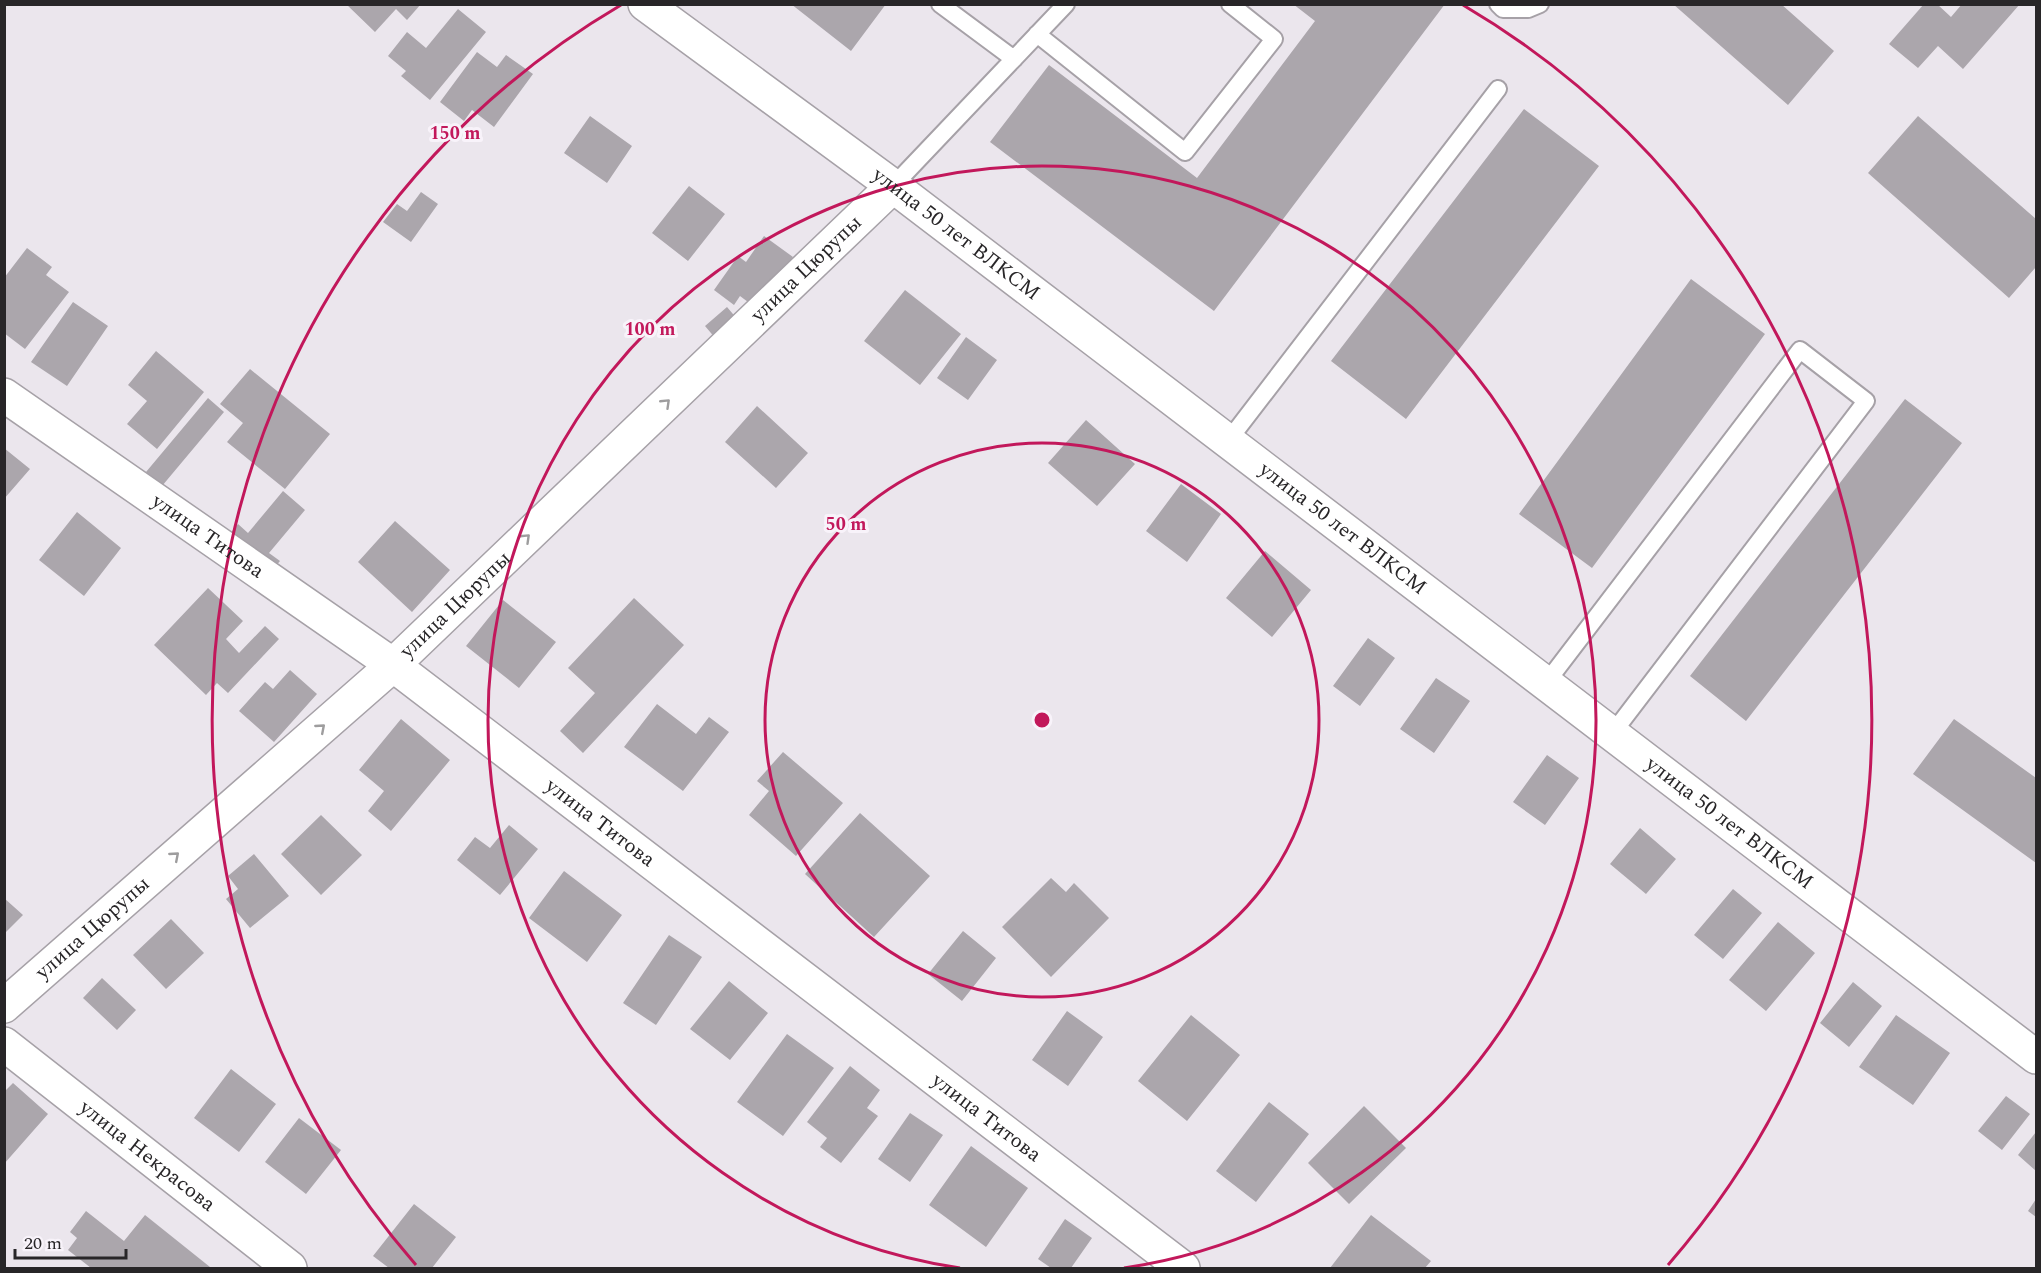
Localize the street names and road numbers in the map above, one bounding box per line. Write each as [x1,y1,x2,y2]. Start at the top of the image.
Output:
street label: улица 50 лет ВЛКСМ [865,159,1047,309]
street label: улица Цюрупы [743,208,870,331]
street label: улица 50 лет ВЛКСМ [1251,454,1433,603]
street label: улица Титова [144,485,271,587]
street label: улица Цюрупы [392,544,519,667]
street label: улица 50 лет ВЛКСМ [1638,748,1820,898]
street label: улица Титова [537,770,662,876]
street label: улица Цюрупы [27,869,157,988]
street label: улица Титова [924,1065,1049,1171]
street label: улица Некрасова [71,1092,223,1220]

